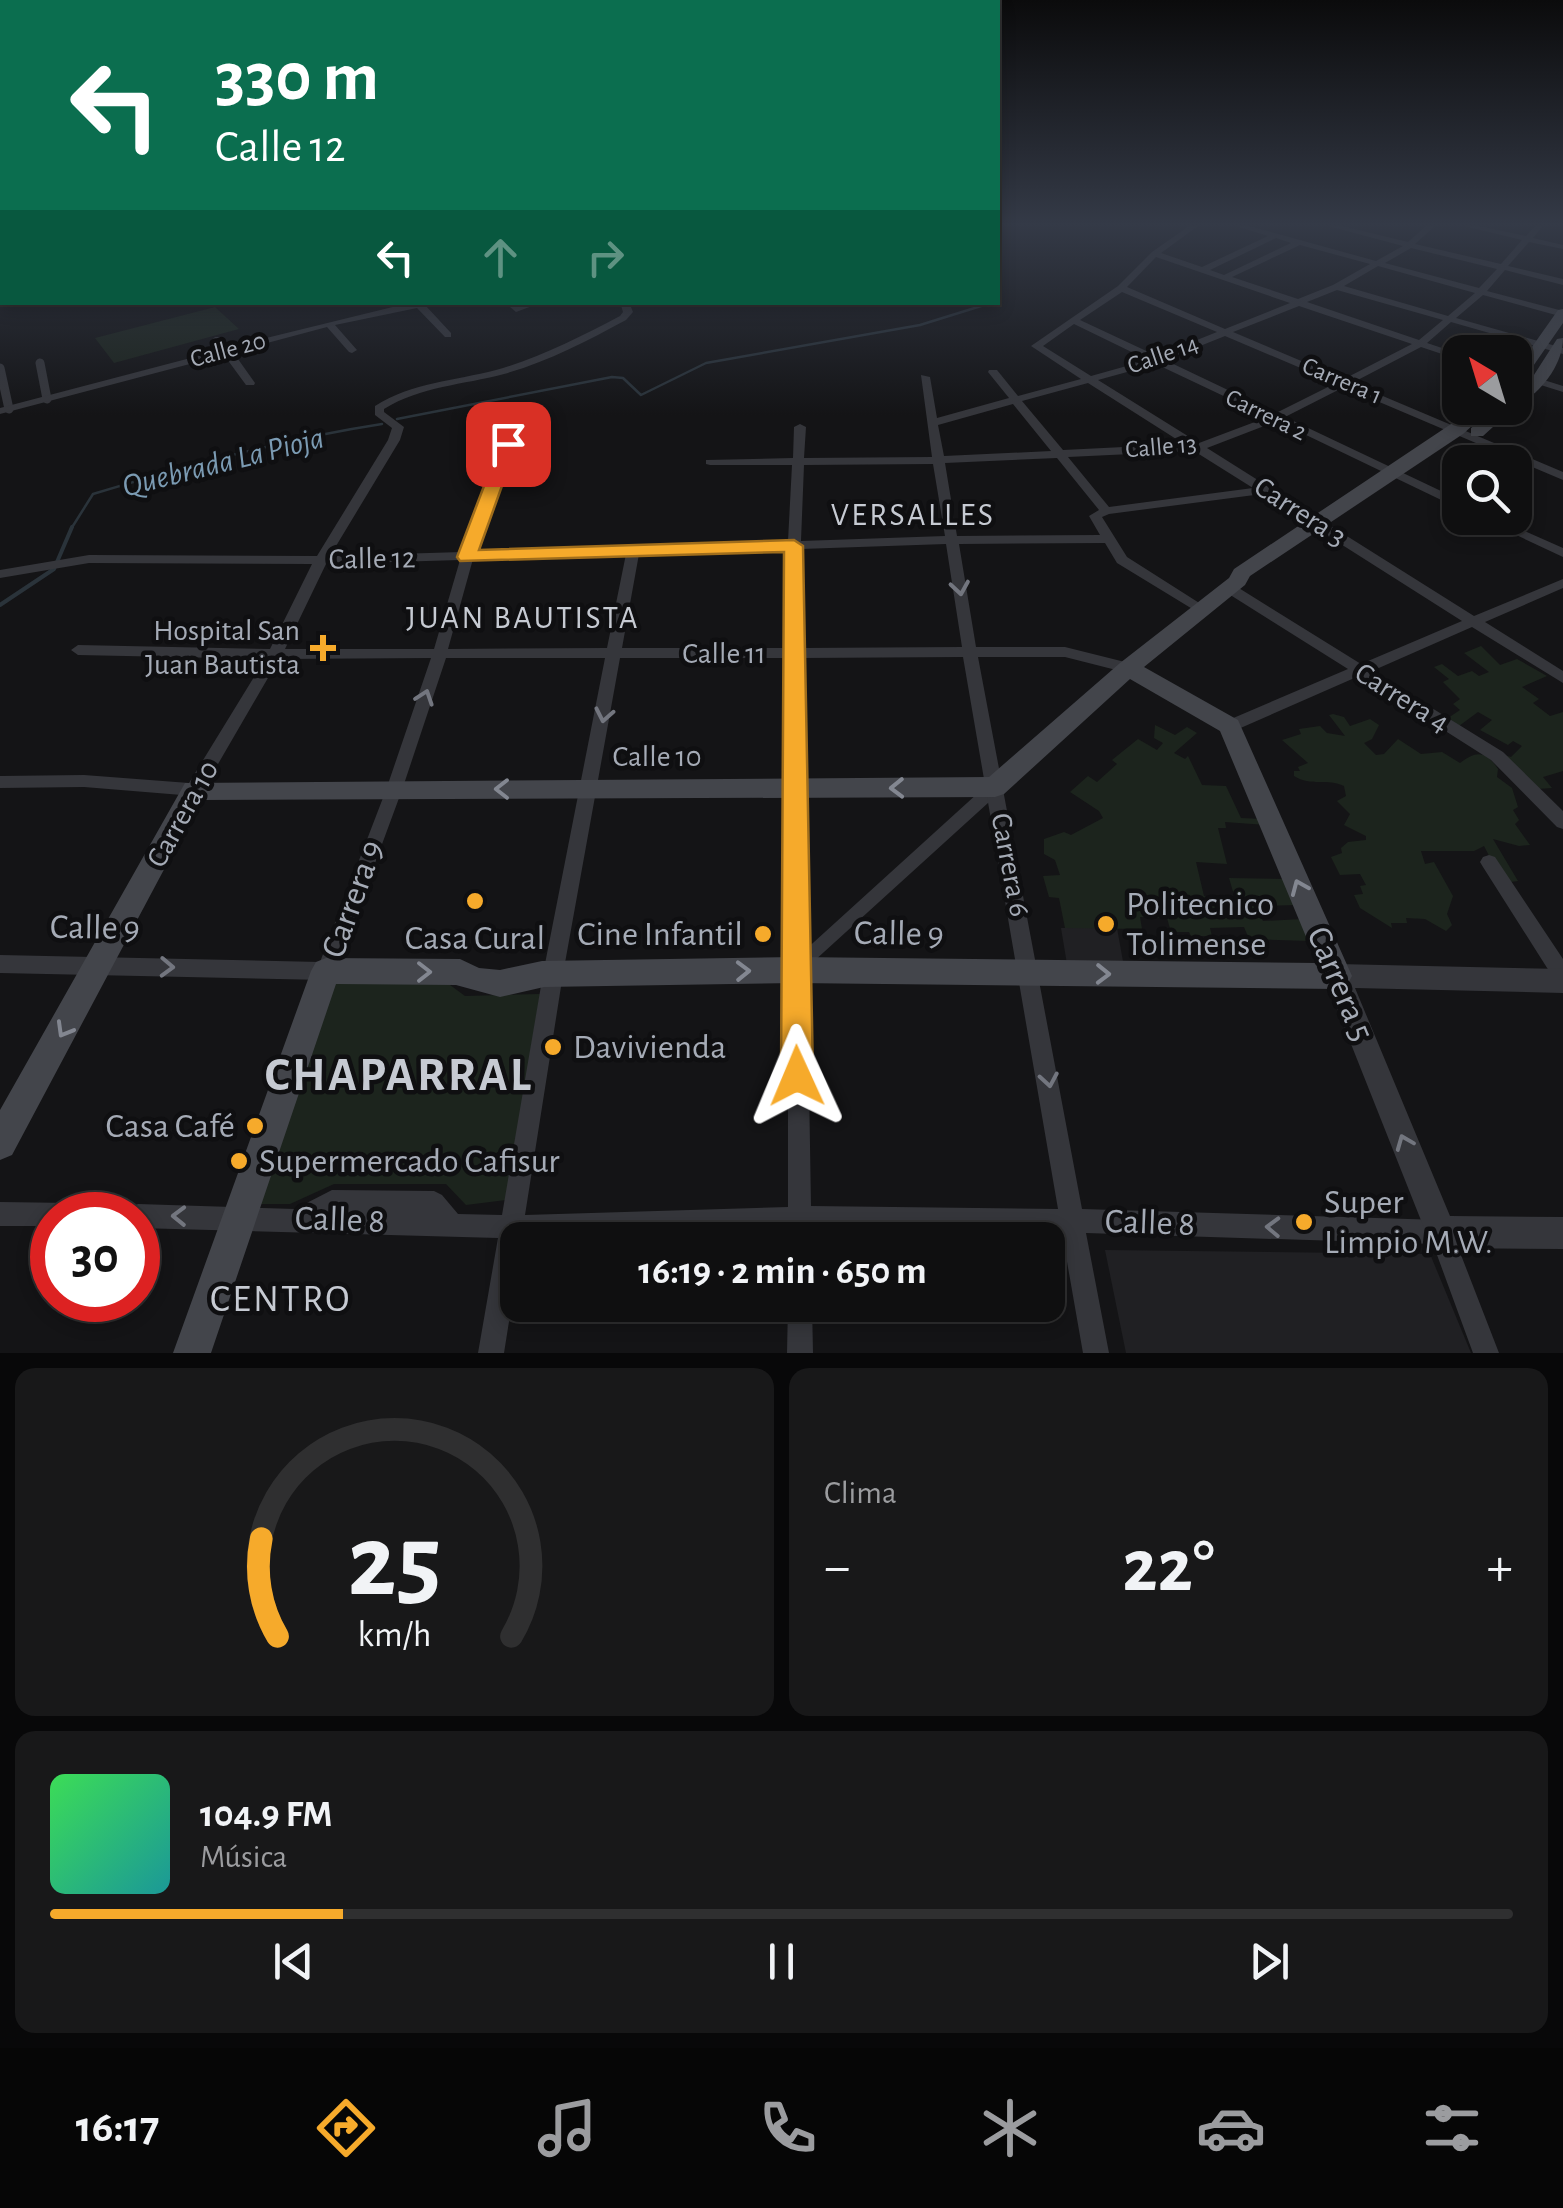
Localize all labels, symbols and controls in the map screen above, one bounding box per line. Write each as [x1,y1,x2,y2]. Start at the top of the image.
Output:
icon: left [50,40,180,170]
text: 330 m [215,43,379,113]
text: Calle 12 [215,125,346,170]
icon: left [368,230,423,285]
icon: ahead [473,230,528,285]
icon: right [578,230,633,285]
street label: Calle 20 [188,328,268,372]
street label: Calle 14 [1124,331,1202,379]
north arrow [1442,335,1532,425]
map controls [1442,335,1532,535]
street label: Carrera 1 [1298,353,1386,409]
street label: Carrera 2 [1222,385,1310,445]
pin [466,402,551,487]
icon: arrive [481,417,536,472]
water label: Quebrada La Pioja [119,421,327,503]
street label: Calle 13 [1124,431,1198,463]
button: search [1442,445,1532,535]
street label: Carrera 3 [1249,471,1351,553]
district label: VERSALLES [831,499,995,531]
street label: Calle 12 [328,543,416,575]
one-way arrow [949,580,970,596]
district label: JUAN BAUTISTA [406,602,640,634]
place label: Hospital San Juan Bautista [145,616,300,680]
marker: Hospital San Juan Bautista [310,635,336,661]
street label: Calle 11 [682,639,766,669]
street label: Carrera 4 [1350,657,1454,739]
one-way arrow [413,690,434,707]
one-way arrow [595,707,616,724]
street label: Calle 10 [612,742,702,772]
street label: Carrera 10 [142,756,224,872]
one-way arrow [889,777,904,799]
one-way arrow [494,778,510,800]
street label: Carrera 6 [985,811,1035,919]
street label: Carrera 9 [316,836,390,962]
one-way arrow [1291,879,1311,897]
place label: Politecnico Tolimense [1126,887,1274,962]
marker: Casa Cural [464,890,486,912]
street label: Calle 9 [50,910,140,946]
marker: Politecnico Tolimense [1095,913,1117,935]
street label: Calle 9 [854,916,944,952]
place label: Cine Infantil [577,917,743,952]
place label: Casa Cural [405,921,545,956]
street label: Carrera 5 [1300,922,1380,1046]
marker: Cine Infantil [752,923,774,945]
one-way arrow [160,956,176,978]
one-way arrow [736,960,752,982]
one-way arrow [416,961,432,983]
one-way arrow [1096,963,1112,984]
one-way arrow [57,1019,76,1037]
position arrow [745,1024,849,1128]
place label: Davivienda [573,1030,726,1065]
marker: Davivienda [542,1036,564,1058]
district label: CHAPARRAL [265,1052,533,1100]
one-way arrow [1038,1072,1059,1088]
place label: Casa Café [106,1109,235,1144]
marker: Casa Café [244,1115,266,1137]
one-way arrow [1396,1134,1416,1152]
place label: Supermercado Cafisur [259,1144,560,1179]
marker: Supermercado Cafisur [228,1150,250,1172]
place label: Super Limpio M.W. [1324,1185,1493,1260]
speed limit sign: 30 [30,1192,160,1322]
street label: Calle 8 [294,1201,386,1239]
street label: Calle 8 [1104,1204,1196,1242]
one-way arrow [170,1205,186,1227]
marker: Super Limpio M.W. [1293,1211,1315,1233]
one-way arrow [1265,1216,1281,1237]
text: 16:19 · 2 min · 650 m [638,1253,927,1291]
district label: CENTRO [210,1281,352,1319]
text: Clima [824,1477,897,1509]
text: 25 [348,1511,441,1615]
text: 22° [1122,1530,1215,1605]
text: − [824,1540,850,1595]
text: + [1487,1540,1513,1595]
text: km/h [358,1617,431,1653]
text: 104.9 FM [200,1796,333,1834]
text: Música [200,1841,287,1873]
icon: previous [266,1934,321,1989]
icon: pause [754,1934,809,1989]
icon: next [1242,1934,1297,1989]
icon: directions [311,2093,381,2163]
icon: music [532,2093,602,2163]
icon: phone [753,2093,823,2163]
icon: climate [975,2093,1045,2163]
icon: car [1196,2093,1266,2163]
icon: filters [1417,2093,1487,2163]
text: 16:17 [76,2105,160,2150]

